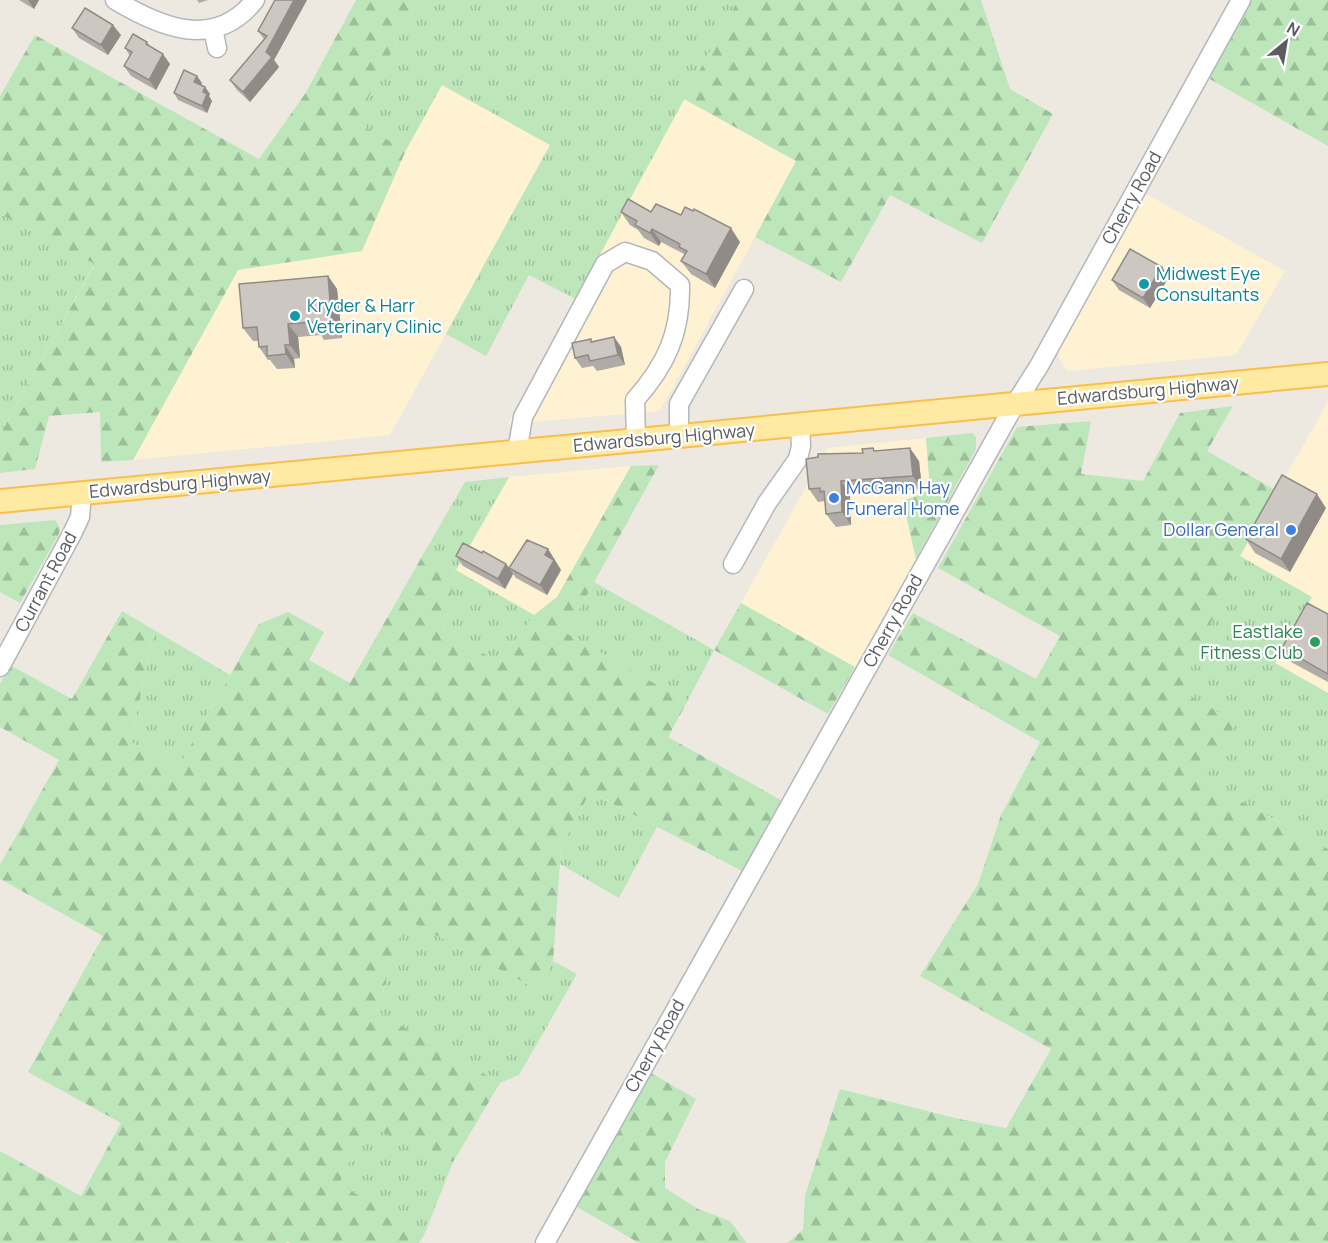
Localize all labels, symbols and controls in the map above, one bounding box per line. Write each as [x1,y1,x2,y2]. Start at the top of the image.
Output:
north arrow [1256,12,1316,72]
text: N [1283,17,1304,41]
street label: Cherry Road [1096,147,1167,248]
place label: Midwest Eye Consultants [1156,261,1260,306]
marker: Midwest Eye Consultants [1137,277,1151,291]
place label: Kryder & Harr Veterinary Clinic [307,293,442,338]
marker: Kryder & Harr Veterinary Clinic [288,309,302,323]
street label: Edwardsburg Highway [1056,370,1240,410]
street label: Edwardsburg Highway [572,417,756,457]
street label: Edwardsburg Highway [88,463,272,503]
place label: McGann Hay Funeral Home [846,475,960,520]
marker: McGann Hay Funeral Home [827,491,841,505]
place label: Dollar General [1163,517,1279,541]
marker: Dollar General [1284,523,1298,537]
street label: Currant Road [9,527,82,636]
street label: Cherry Road [857,570,928,671]
place label: Eastlake Fitness Club [1200,619,1303,664]
marker: Eastlake Fitness Club [1308,635,1322,649]
street label: Cherry Road [619,995,690,1096]

